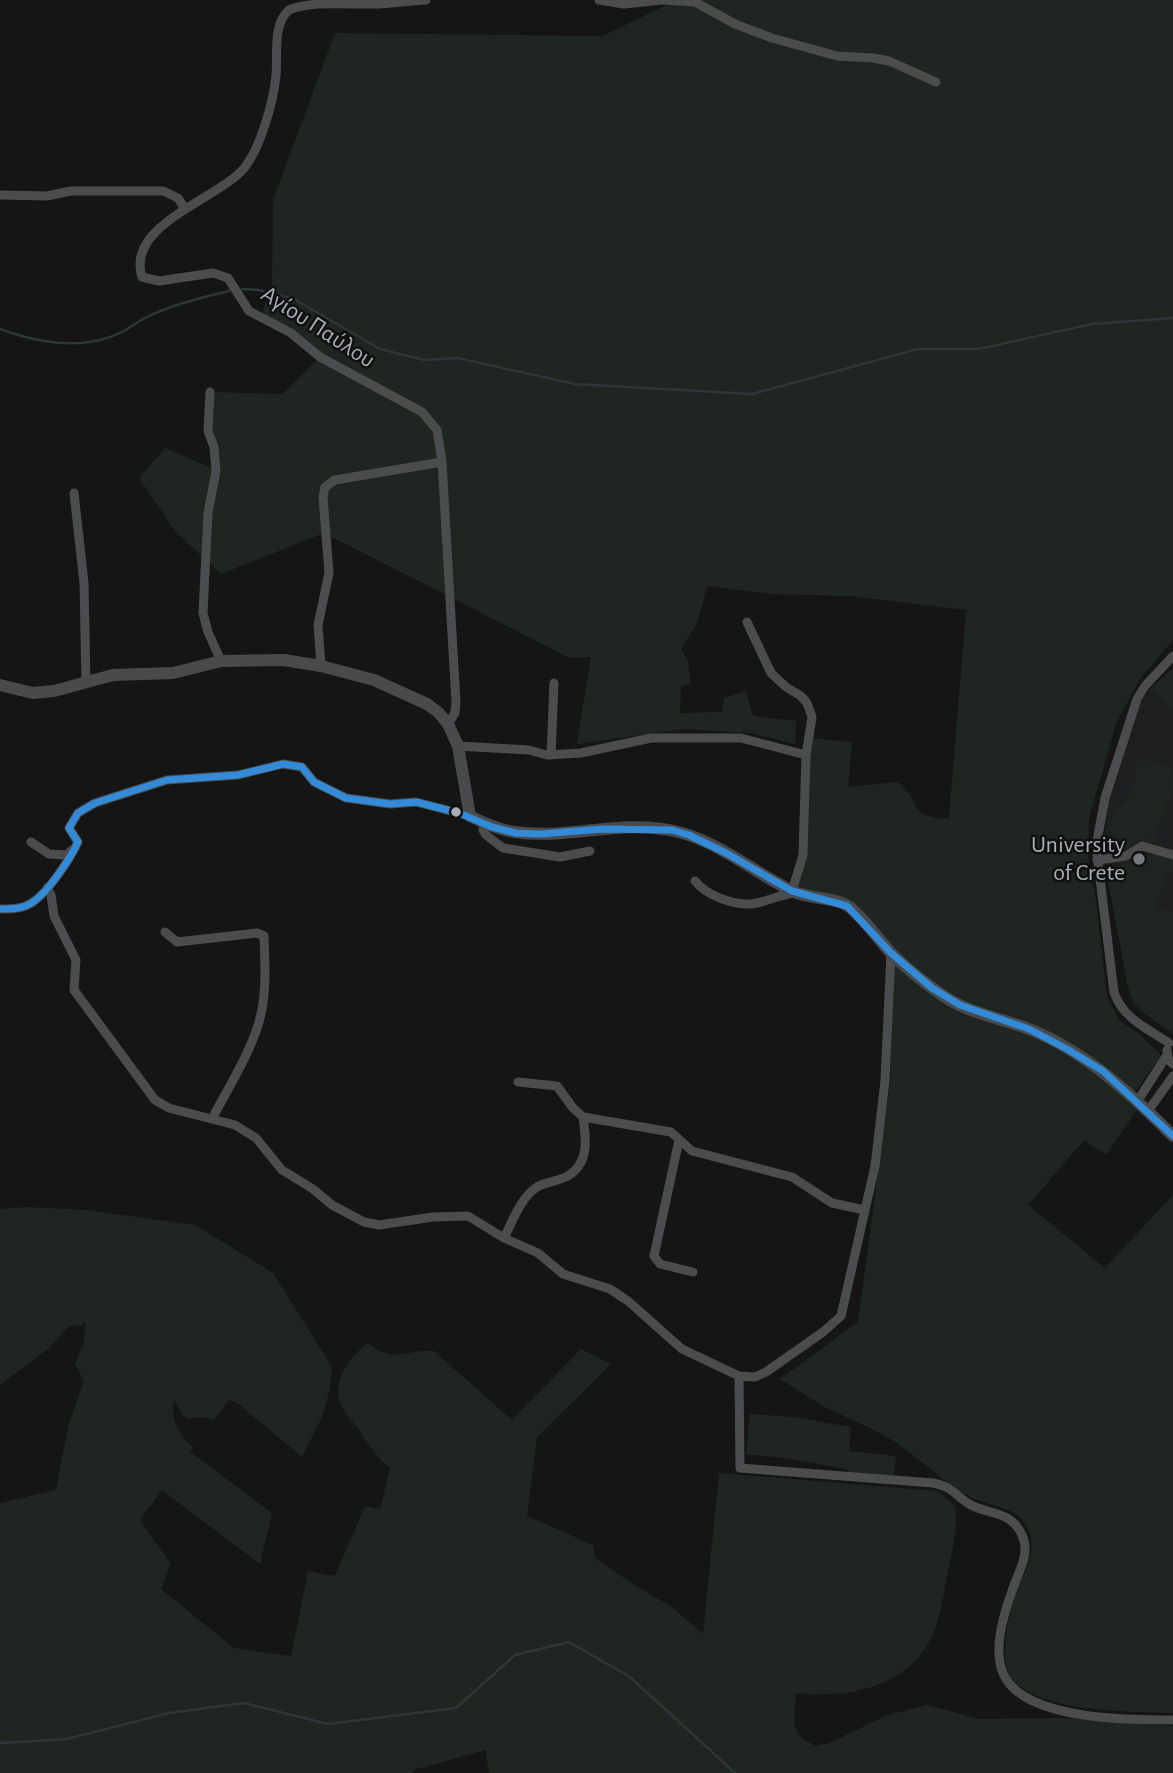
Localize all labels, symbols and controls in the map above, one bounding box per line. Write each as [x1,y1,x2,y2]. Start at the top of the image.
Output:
street label: Αγίου Παύλου [256,280,380,374]
unlabelled marker [449,805,463,819]
place label: University of Crete [1031,831,1125,887]
marker: University of Crete [1131,851,1147,867]

